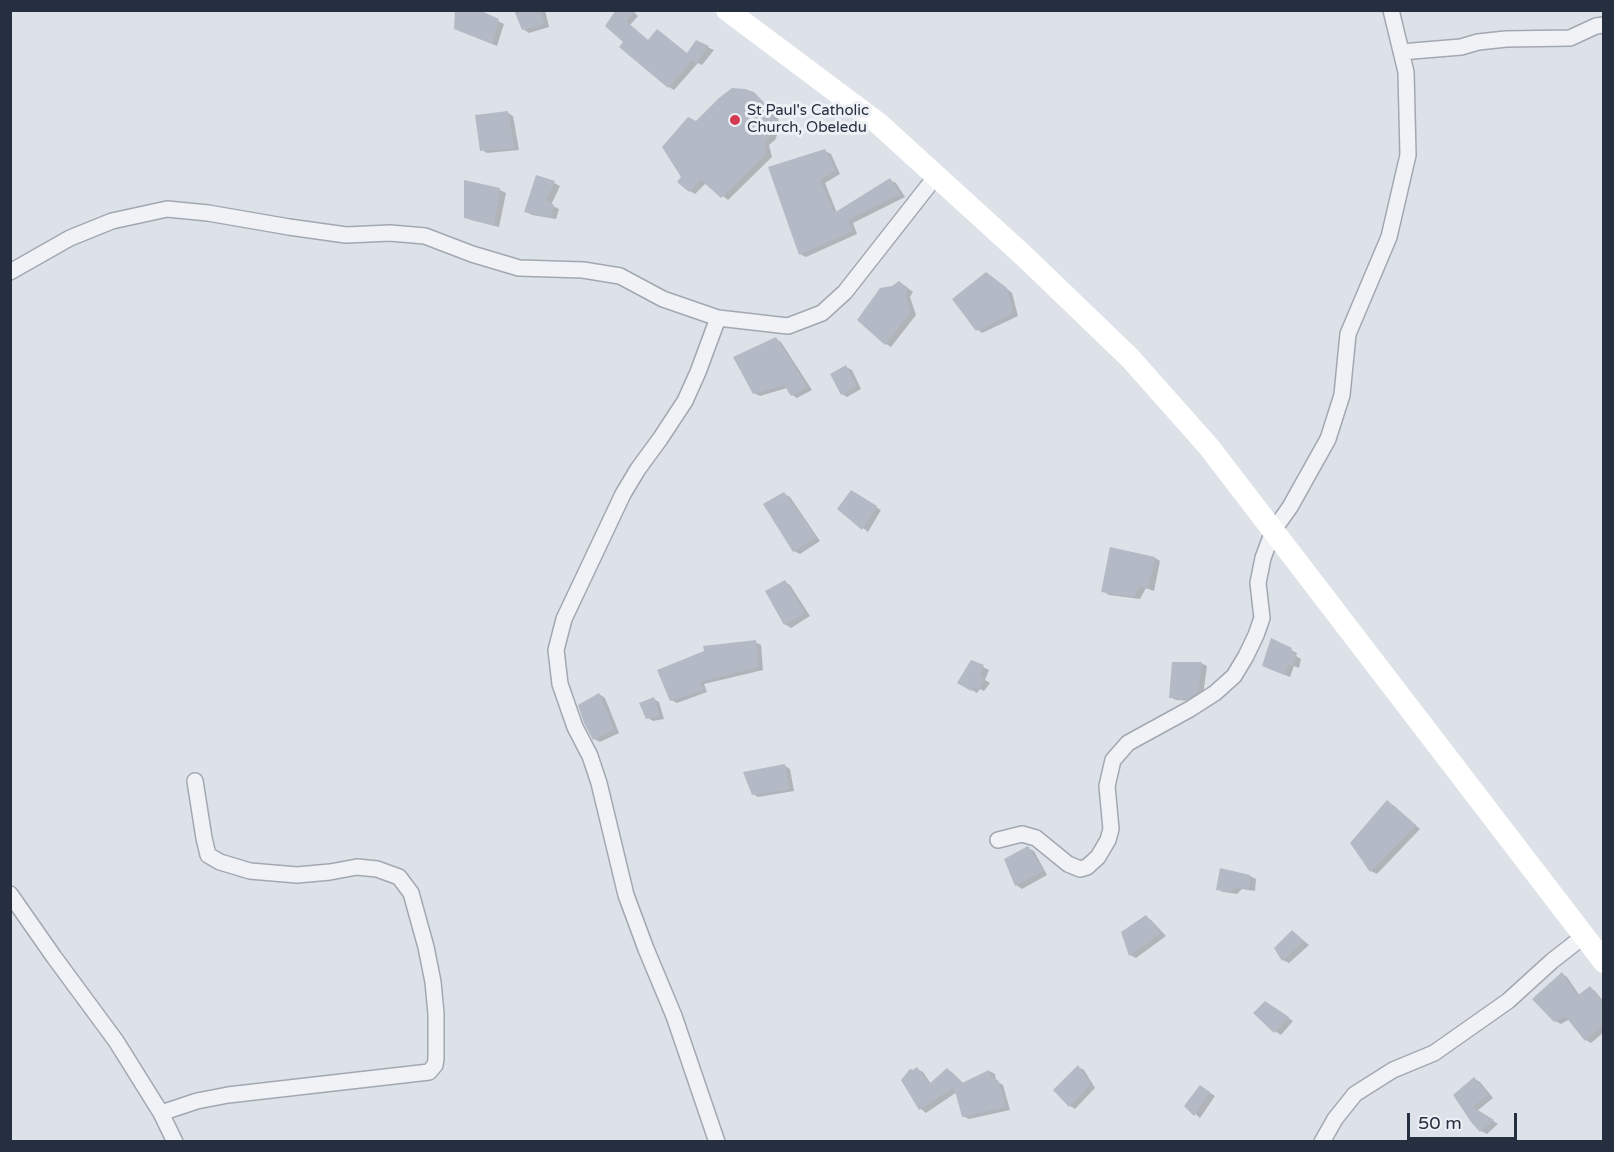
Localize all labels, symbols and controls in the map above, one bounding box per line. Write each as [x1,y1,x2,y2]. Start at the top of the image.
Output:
place label: St Paul's Catholic Church, Obeledu [747,102,869,137]
marker: St Paul's Catholic Church, Obeledu [728,113,742,127]
scale bar [1410,1101,1520,1139]
text: 50 m [1418,1112,1462,1134]

